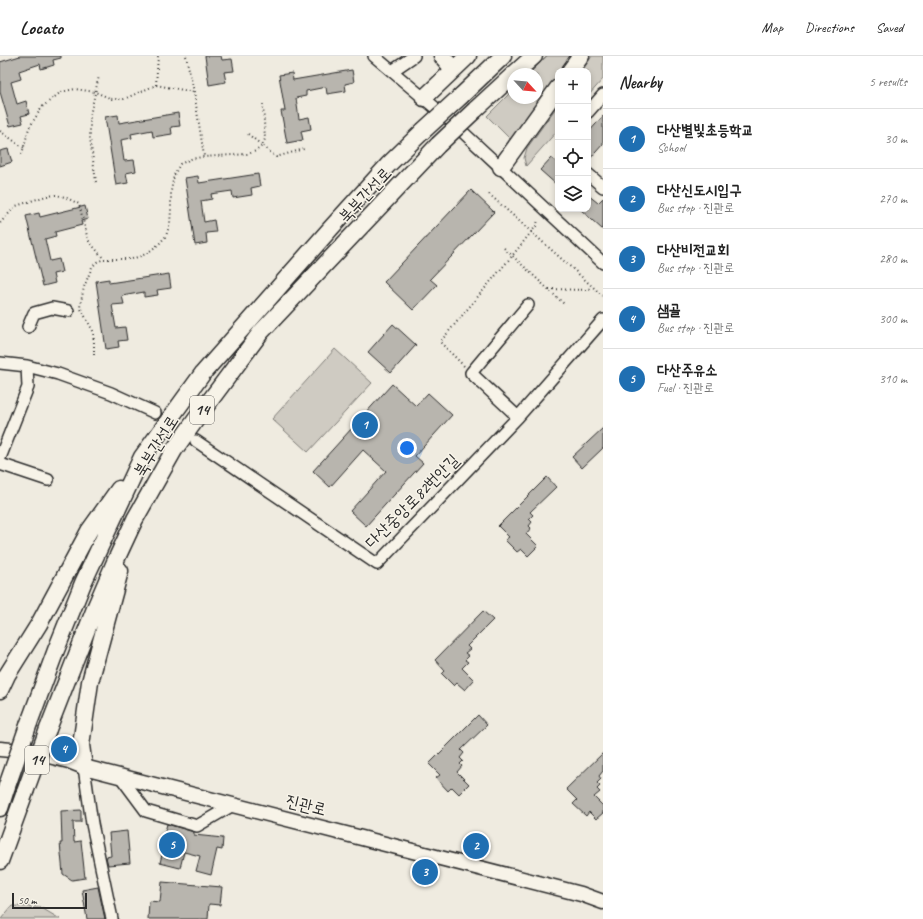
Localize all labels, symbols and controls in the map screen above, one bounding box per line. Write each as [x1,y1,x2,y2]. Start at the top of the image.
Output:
text: Locato [20,16,63,40]
text: Map [762,19,783,36]
text: Directions [805,19,854,36]
text: Saved [876,19,903,36]
north arrow [507,68,543,104]
map controls [555,68,591,212]
button: + [555,68,591,104]
text: Nearby [619,72,662,93]
text: 5 results [869,74,907,90]
button: − [555,104,591,140]
text: 다산별빛초등학교 [657,121,754,140]
text: 1 [629,131,635,147]
text: 30 m [885,131,907,147]
button: locate [555,140,591,176]
text: School [657,140,685,156]
street label: 북부간선로 [334,163,396,227]
button: layers [555,176,591,212]
text: 다산신도시입구 [657,181,742,200]
text: 2 [629,191,635,207]
text: 270 m [879,191,907,207]
text: Bus stop · 진관로 [657,200,735,216]
text: 다산비전교회 [657,241,729,260]
text: 3 [629,251,635,267]
text: 280 m [879,251,907,267]
text: Bus stop · 진관로 [657,260,735,276]
text: 샘골 [657,301,681,320]
text: 4 [629,311,635,327]
text: 300 m [879,311,907,327]
text: Bus stop · 진관로 [657,320,735,336]
text: 다산주유소 [657,361,717,380]
text: 5 [629,371,635,387]
text: 310 m [879,371,907,387]
text: Fuel · 진관로 [657,380,714,396]
road number: 14 [190,396,214,424]
pin: 1 [352,410,378,440]
street label: 북부간선로 [129,411,183,481]
your location [397,438,417,458]
street label: 다산중앙로82번안길 [360,449,464,553]
pin: 4 [51,734,77,764]
road number: 14 [25,746,49,774]
street label: 진관로 [284,790,328,820]
pin: 5 [159,830,185,860]
pin: 2 [463,831,489,861]
pin: 3 [412,857,438,887]
scale bar [12,891,87,910]
text: 50 m [18,893,37,907]

